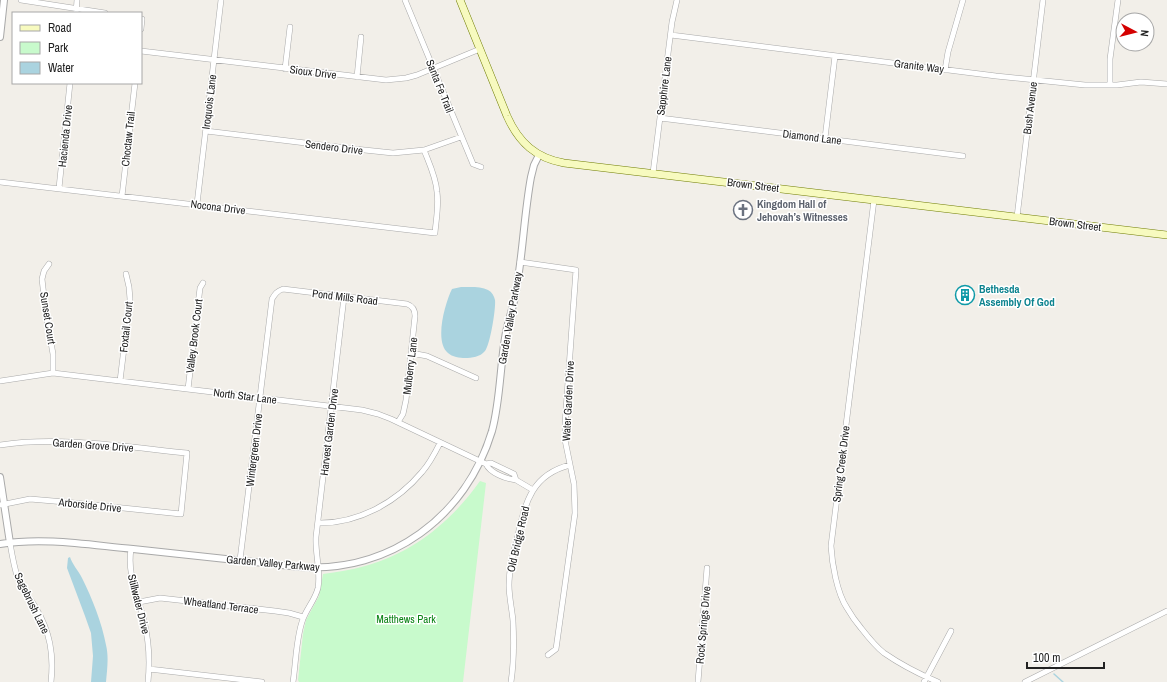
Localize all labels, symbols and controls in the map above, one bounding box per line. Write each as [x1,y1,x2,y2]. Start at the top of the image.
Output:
legend [12,12,142,84]
north arrow [1115,12,1155,52]
text: Road [48,20,72,36]
text: N [1138,29,1152,37]
text: Park [48,40,68,56]
street label: Sapphire Lane [653,56,675,116]
street label: Granite Way [893,56,945,76]
street label: Santa Fe Trail [423,57,457,115]
text: Water [48,60,75,76]
street label: Sioux Drive [289,62,337,82]
street label: Iroquois Lane [199,74,219,130]
street label: Bush Avenue [1020,81,1040,135]
street label: Hacienda Drive [55,104,75,168]
street label: Choctaw Trail [118,111,138,167]
street label: Diamond Lane [782,126,842,148]
street label: Sendero Drive [304,137,364,157]
street label: Brown Street [726,175,780,195]
street label: Nocona Drive [190,197,246,217]
place label: Kingdom Hall of Jehovah’s Witnesses [757,197,848,224]
church icon: Kingdom Hall of Jehovah’s Witnesses [732,199,754,221]
street label: Brown Street [1048,214,1102,234]
street label: Garden Valley Parkway [495,270,525,365]
place label: Bethesda Assembly Of God [979,282,1055,309]
building icon: Bethesda Assembly Of God [954,284,976,306]
street label: Pond Mills Road [311,286,379,308]
street label: Sunset Court [37,291,59,346]
street label: Valley Brook Court [183,298,206,374]
street label: Foxtail Court [116,300,136,353]
street label: Mulberry Lane [400,337,420,395]
street label: Water Garden Drive [559,360,577,442]
street label: North Star Lane [213,385,277,407]
street label: Harvest Garden Drive [317,388,341,476]
street label: Wintergreen Drive [243,413,265,487]
street label: Spring Creek Drive [829,425,853,503]
street label: Garden Grove Drive [52,435,134,455]
street label: Arborside Drive [57,495,122,515]
street label: Old Bridge Road [504,505,532,573]
street label: Garden Valley Parkway [226,552,321,574]
street label: Sagebrush Lane [11,570,53,636]
street label: Stillwater Drive [125,573,153,635]
street label: Rock Springs Drive [693,585,713,665]
street label: Wheatland Terrace [183,593,259,617]
park label: Matthews Park [376,612,436,626]
scale bar [1027,644,1104,670]
text: 100 m [1033,650,1060,666]

